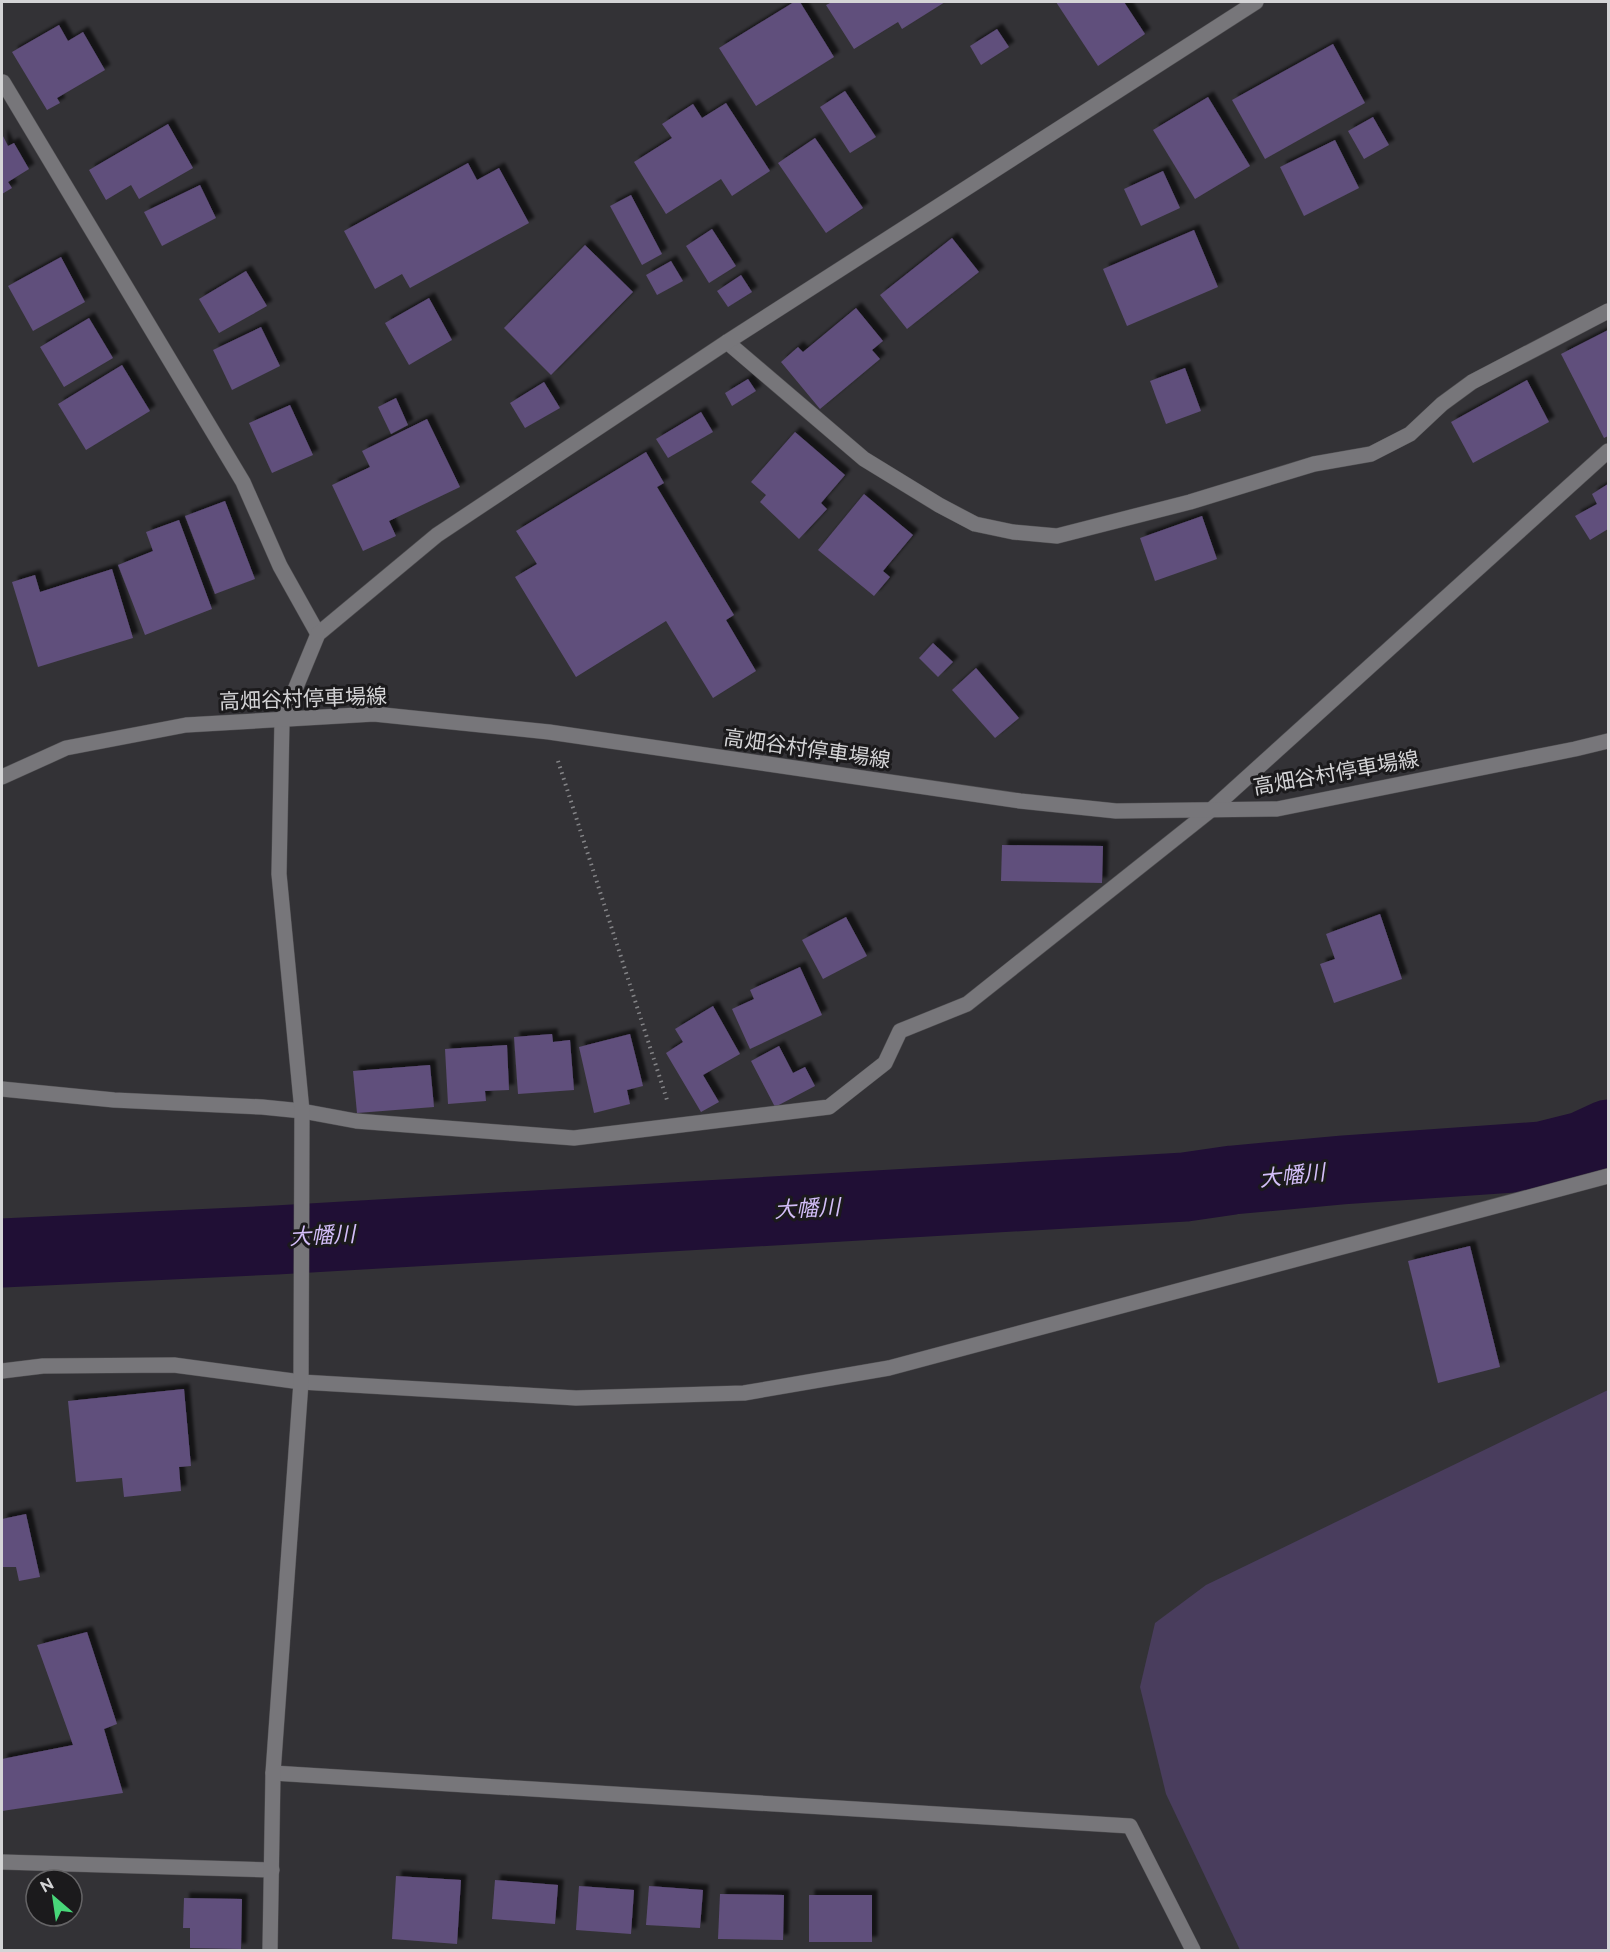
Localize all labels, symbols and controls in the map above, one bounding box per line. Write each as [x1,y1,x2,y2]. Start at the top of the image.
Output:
street label: 高畑谷村停車場線 [219,683,387,714]
street label: 高畑谷村停車場線 [722,724,892,773]
street label: 高畑谷村停車場線 [1251,746,1421,799]
water label: 大幡川 [1258,1158,1328,1191]
water label: 大幡川 [773,1193,843,1223]
water label: 大幡川 [288,1220,358,1250]
north arrow [24,1868,84,1928]
text: N [37,1874,57,1897]

